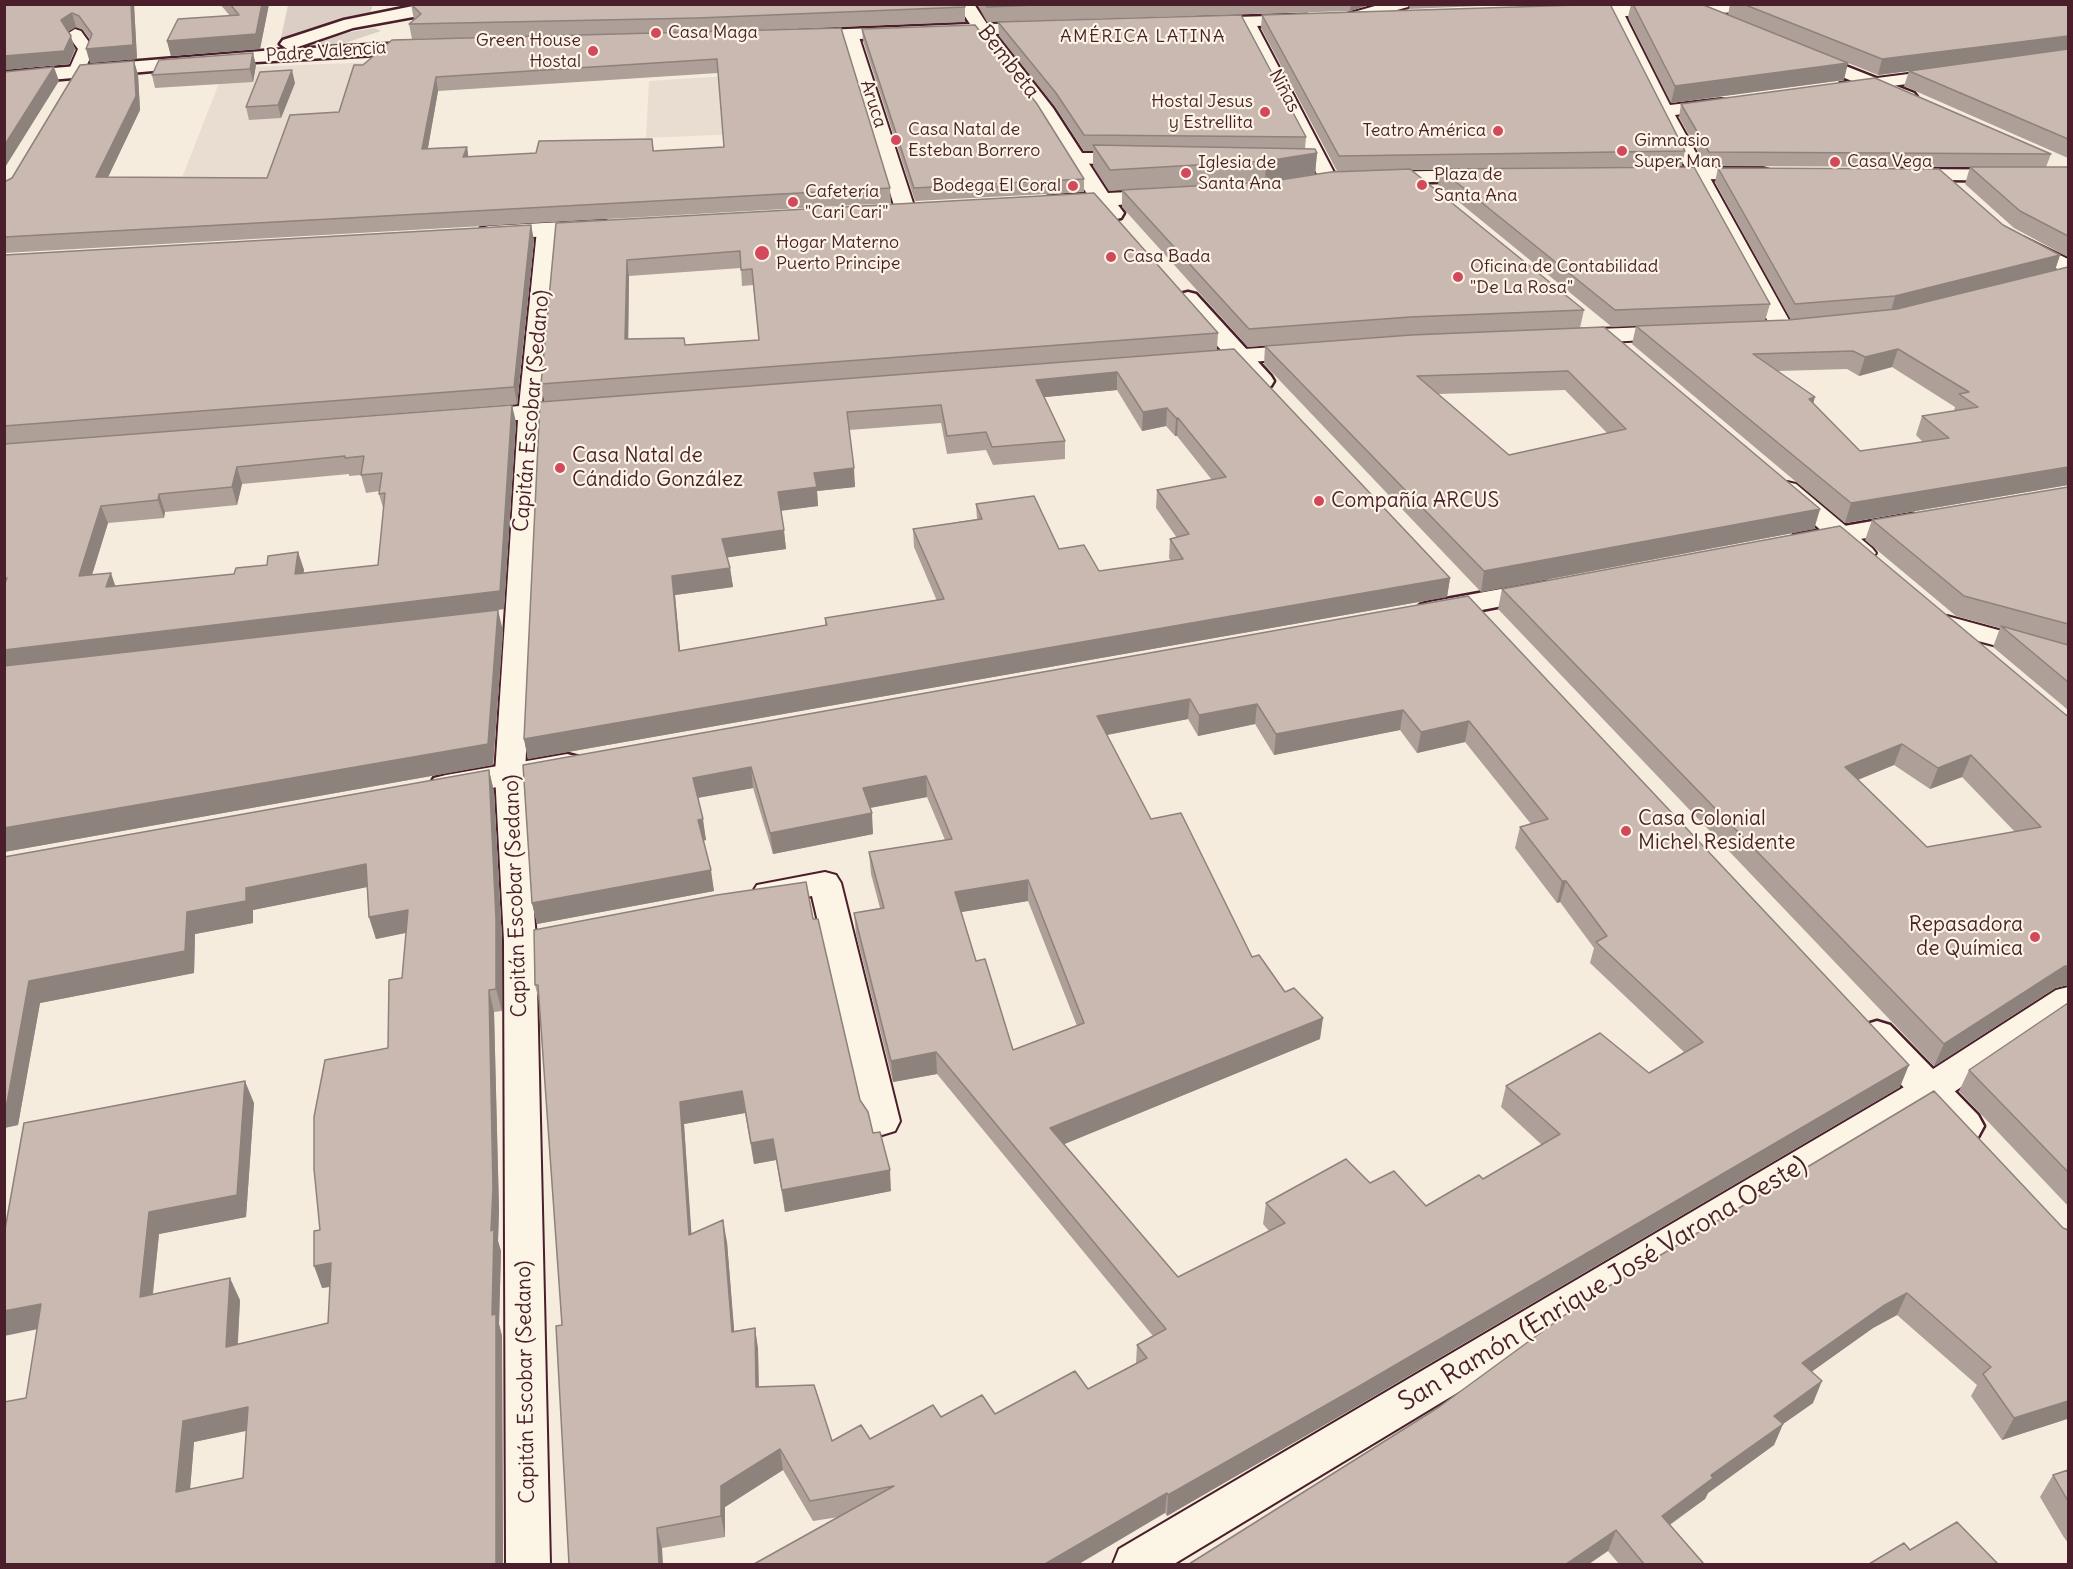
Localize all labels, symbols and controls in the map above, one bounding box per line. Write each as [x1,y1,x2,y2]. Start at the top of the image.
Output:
street label: Bembeta [972,21,1044,103]
place label: Casa Maga [668,22,758,44]
marker: Casa Maga [649,26,663,40]
district label: AMÉRICA LATINA [1060,26,1226,48]
place label: Green House Hostal [476,30,581,72]
street label: Padre Valencia [265,37,387,67]
marker: Green House Hostal [586,44,600,58]
street label: Niñas [1264,66,1304,116]
street label: Aruca [855,78,891,130]
place label: Hostal Jesus y Estrellita [1151,91,1253,134]
marker: Hostal Jesus y Estrellita [1258,105,1272,119]
place label: Casa Natal de Esteban Borrero [908,119,1040,162]
place label: Teatro América [1363,120,1486,142]
marker: Teatro América [1491,124,1505,138]
place label: Gimnasio Super Man [1634,130,1721,172]
marker: Casa Natal de Esteban Borrero [889,133,903,147]
marker: Gimnasio Super Man [1615,144,1629,158]
place label: Casa Vega [1847,151,1932,173]
place label: Iglesia de Santa Ana [1198,152,1281,195]
marker: Casa Vega [1828,155,1842,169]
place label: Plaza de Santa Ana [1434,164,1517,207]
marker: Iglesia de Santa Ana [1179,166,1193,180]
place label: Bodega El Coral [932,175,1061,197]
marker: Plaza de Santa Ana [1415,178,1429,192]
marker: Bodega El Coral [1066,179,1080,193]
place label: Cafetería "Cari Cari" [805,181,888,224]
marker: Cafetería "Cari Cari" [786,195,800,209]
place label: Hogar Materno Puerto Principe [776,232,901,274]
marker: Hogar Materno Puerto Principe [753,244,771,262]
place label: Casa Bada [1123,246,1211,268]
marker: Casa Bada [1104,250,1118,264]
place label: Oficina de Contabilidad "De La Rosa" [1470,256,1658,298]
marker: Oficina de Contabilidad "De La Rosa" [1451,270,1465,284]
street label: Capitán Escobar (Sedano) [509,289,555,533]
place label: Casa Natal de Cándido González [572,443,743,493]
marker: Casa Natal de Cándido González [553,461,567,475]
place label: Compañía ARCUS [1331,488,1499,514]
marker: Compañía ARCUS [1312,494,1326,508]
street label: Capitán Escobar (Sedano) [499,774,533,1018]
place label: Casa Colonial Michel Residente [1638,806,1796,856]
marker: Casa Colonial Michel Residente [1619,824,1633,838]
place label: Repasadora de Química [1909,912,2023,962]
marker: Repasadora de Química [2028,930,2042,944]
street label: San Ramón (Enrique José Varona Oeste) [1393,1149,1813,1419]
street label: Capitán Escobar (Sedano) [511,1260,541,1504]

